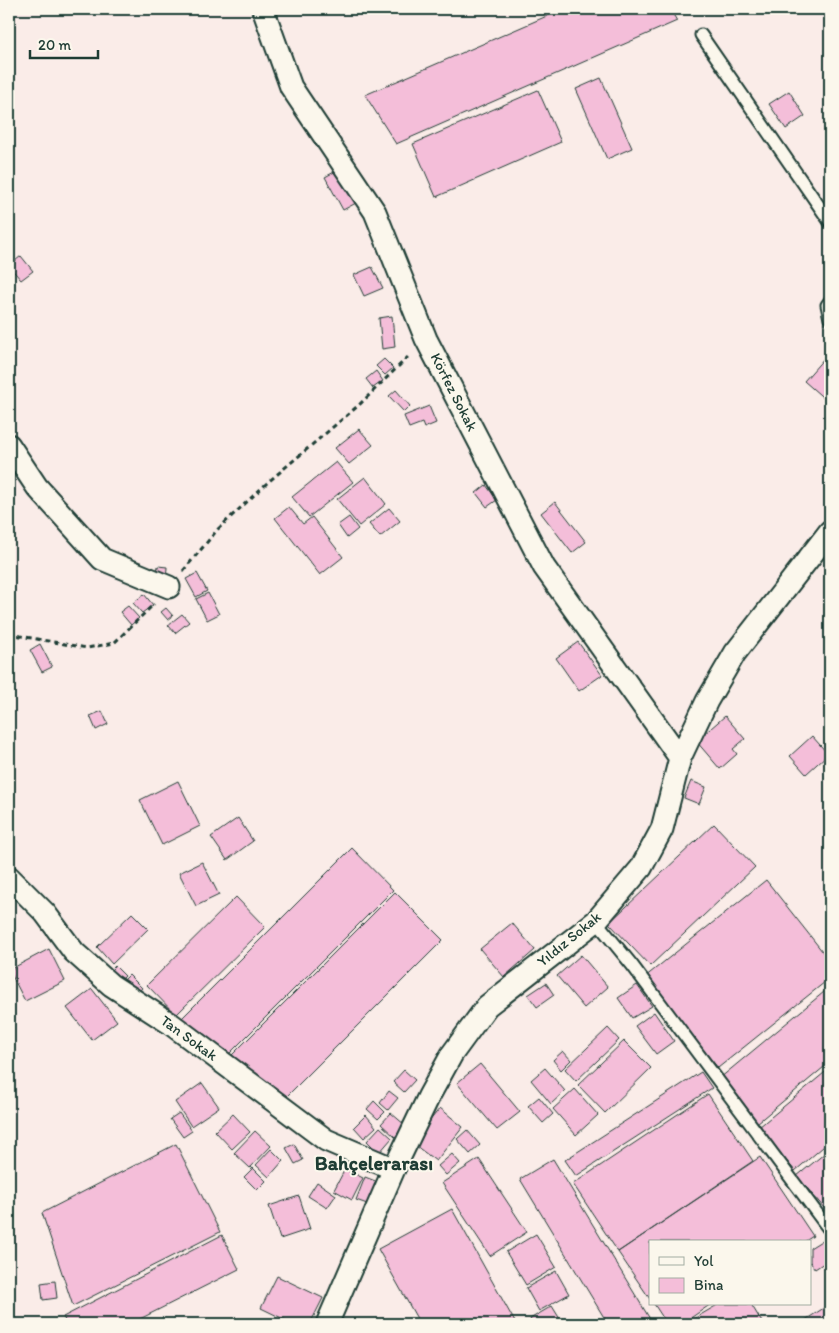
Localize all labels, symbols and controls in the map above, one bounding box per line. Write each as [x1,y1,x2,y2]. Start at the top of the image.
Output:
scale bar [30,28,98,60]
text: 20 m [38,36,72,54]
street label: Körfez Sokak [427,350,482,435]
street label: Yıldız Sokak [533,908,605,970]
street label: Tan Sokak [157,1011,221,1065]
district label: Bahçelerarası [315,1151,433,1176]
legend [649,1240,812,1306]
text: Yol [694,1252,714,1270]
text: Bina [694,1276,724,1294]

